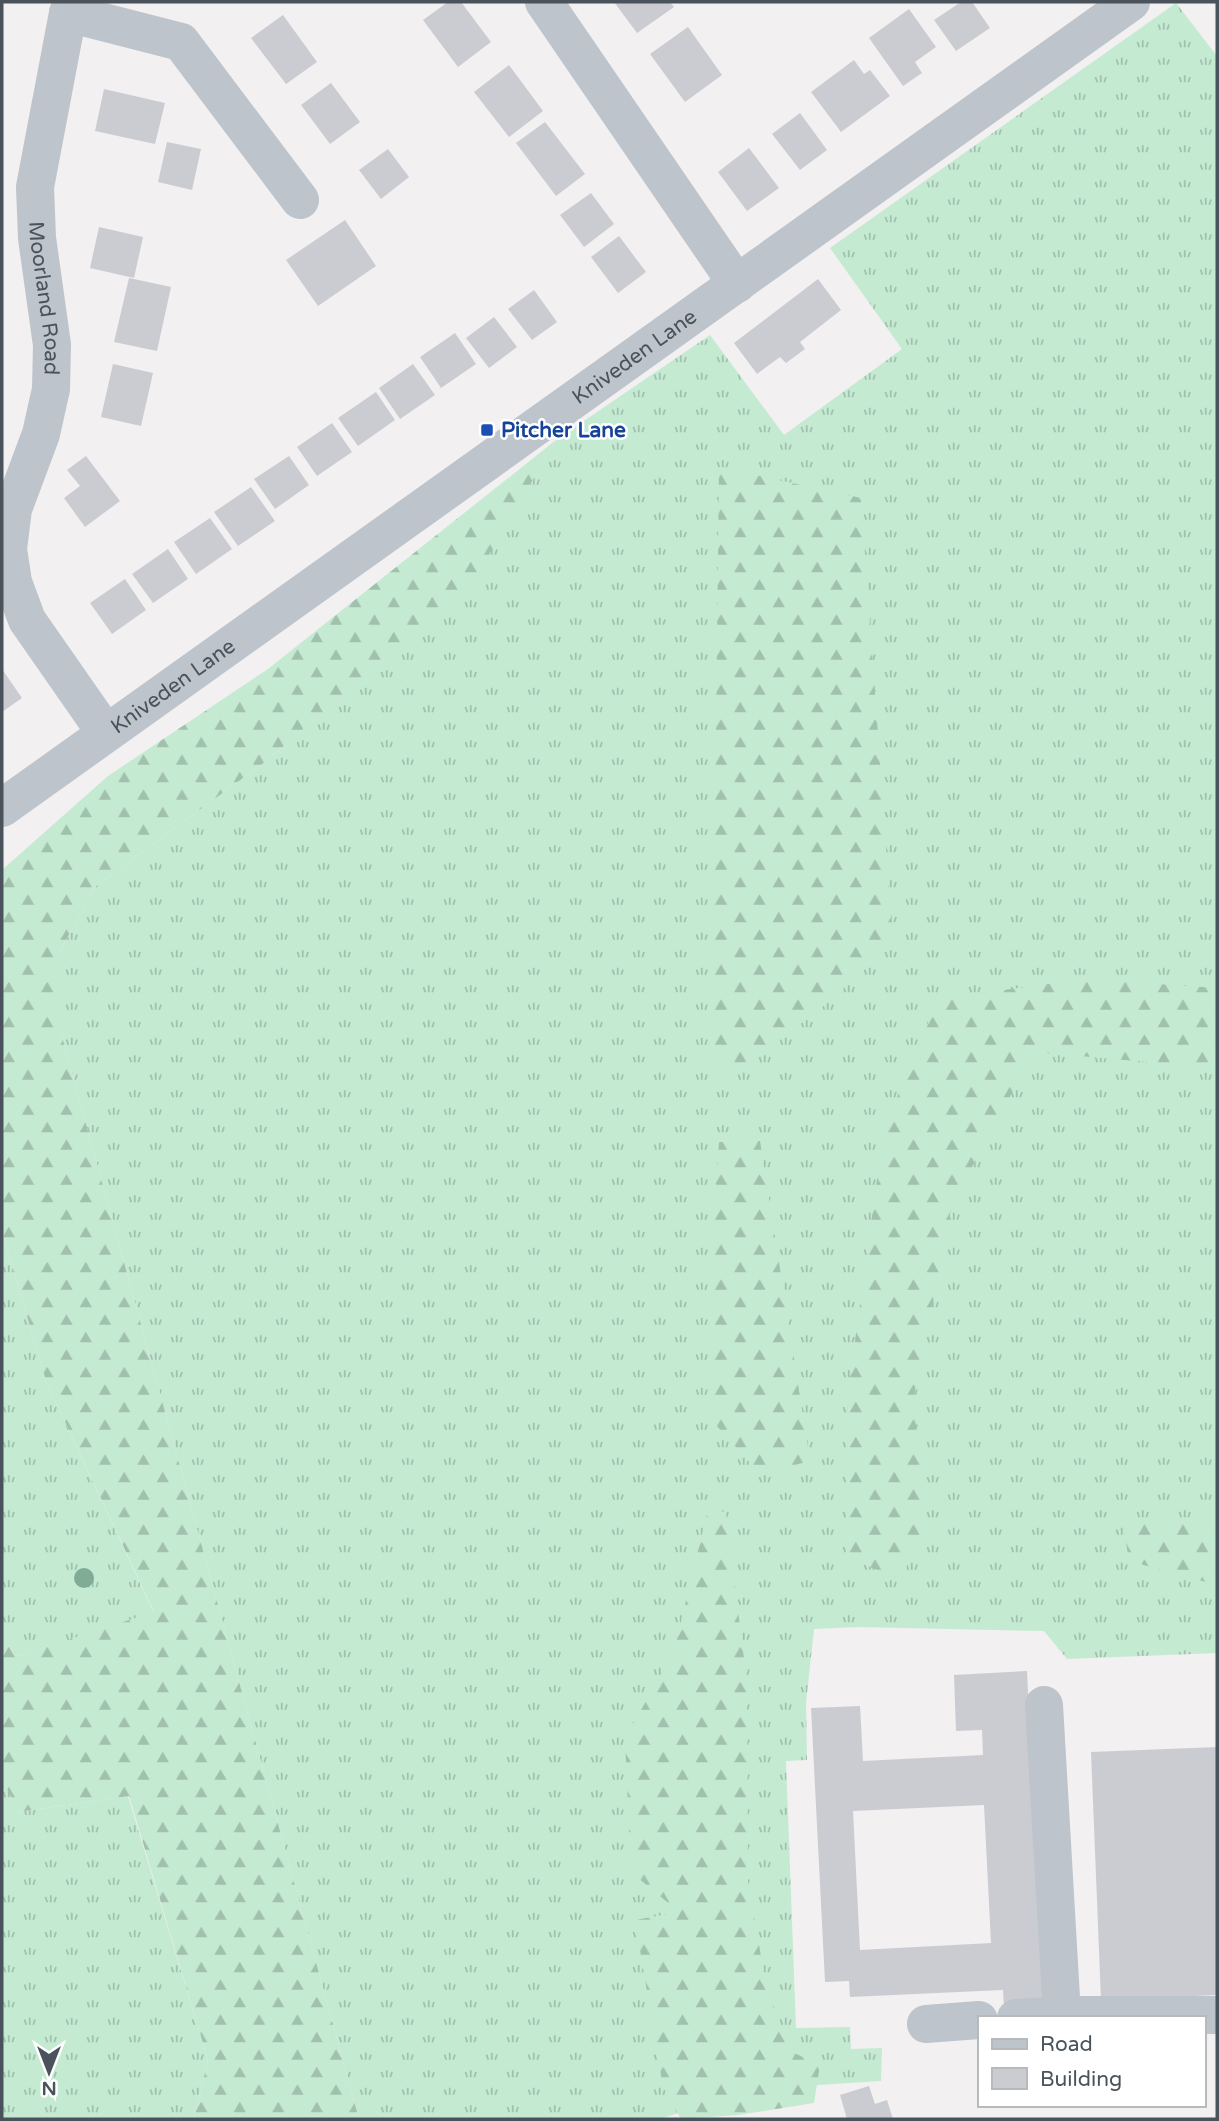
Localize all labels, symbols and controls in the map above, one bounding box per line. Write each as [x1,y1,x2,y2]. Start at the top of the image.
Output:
street label: Moorland Road [24,221,65,376]
street label: Kniveden Lane [567,304,702,409]
place label: Pitcher Lane [501,418,626,443]
marker: Pitcher Lane [479,422,495,438]
street label: Kniveden Lane [106,633,240,739]
legend [978,2016,1205,2107]
text: Road [1040,2032,1093,2057]
north arrow [14,2037,84,2107]
text: Building [1040,2067,1122,2092]
text: N [41,2077,57,2099]

